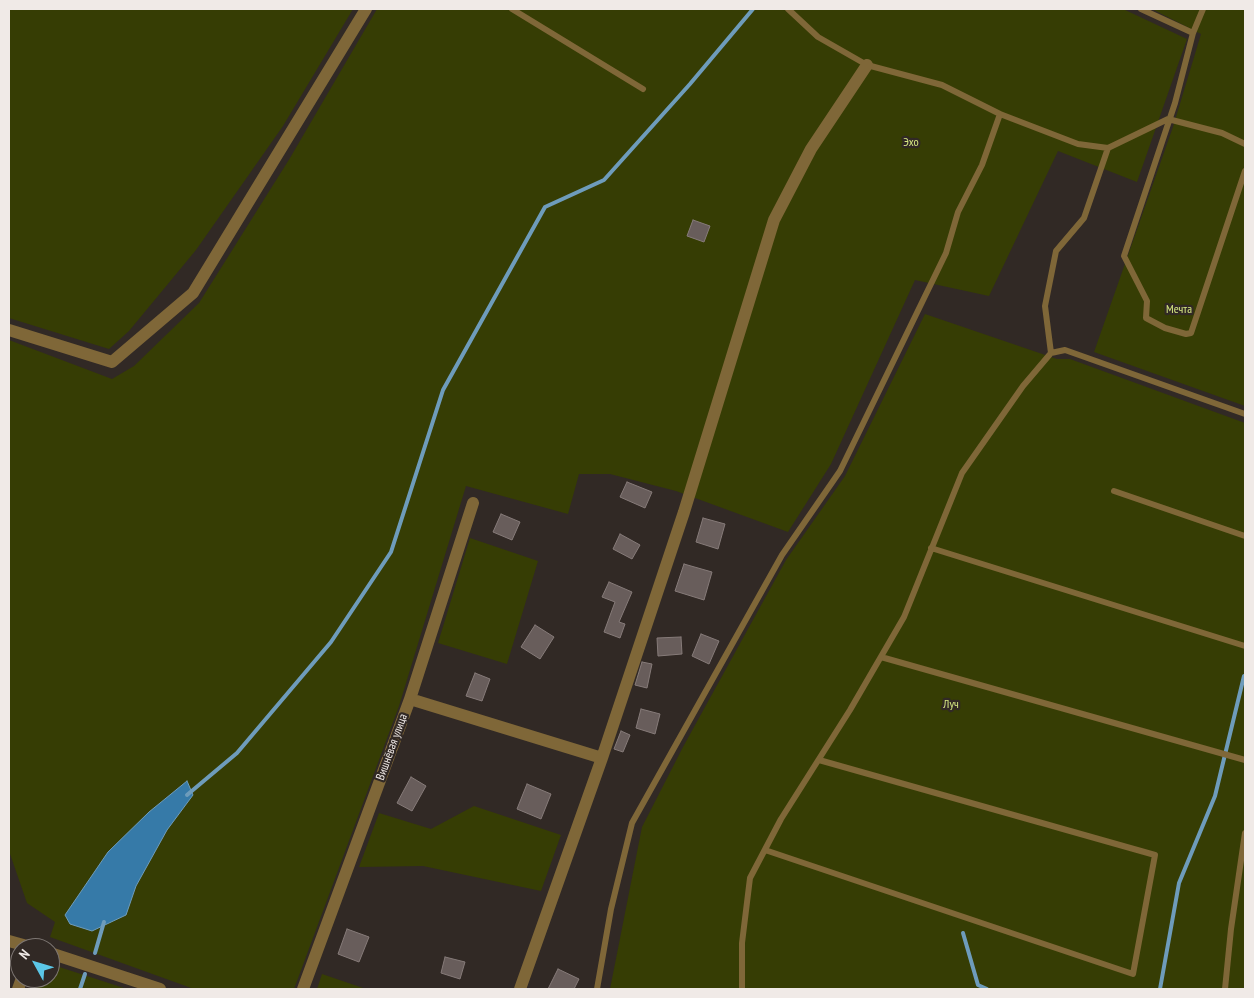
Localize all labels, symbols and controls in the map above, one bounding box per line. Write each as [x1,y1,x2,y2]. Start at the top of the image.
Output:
park label: Эхо [903,136,919,150]
park label: Мечта [1166,303,1192,317]
park label: Луч [943,698,959,712]
street label: Вишнёвая улица [373,712,411,782]
north arrow [10,938,60,988]
text: N [15,946,33,963]

